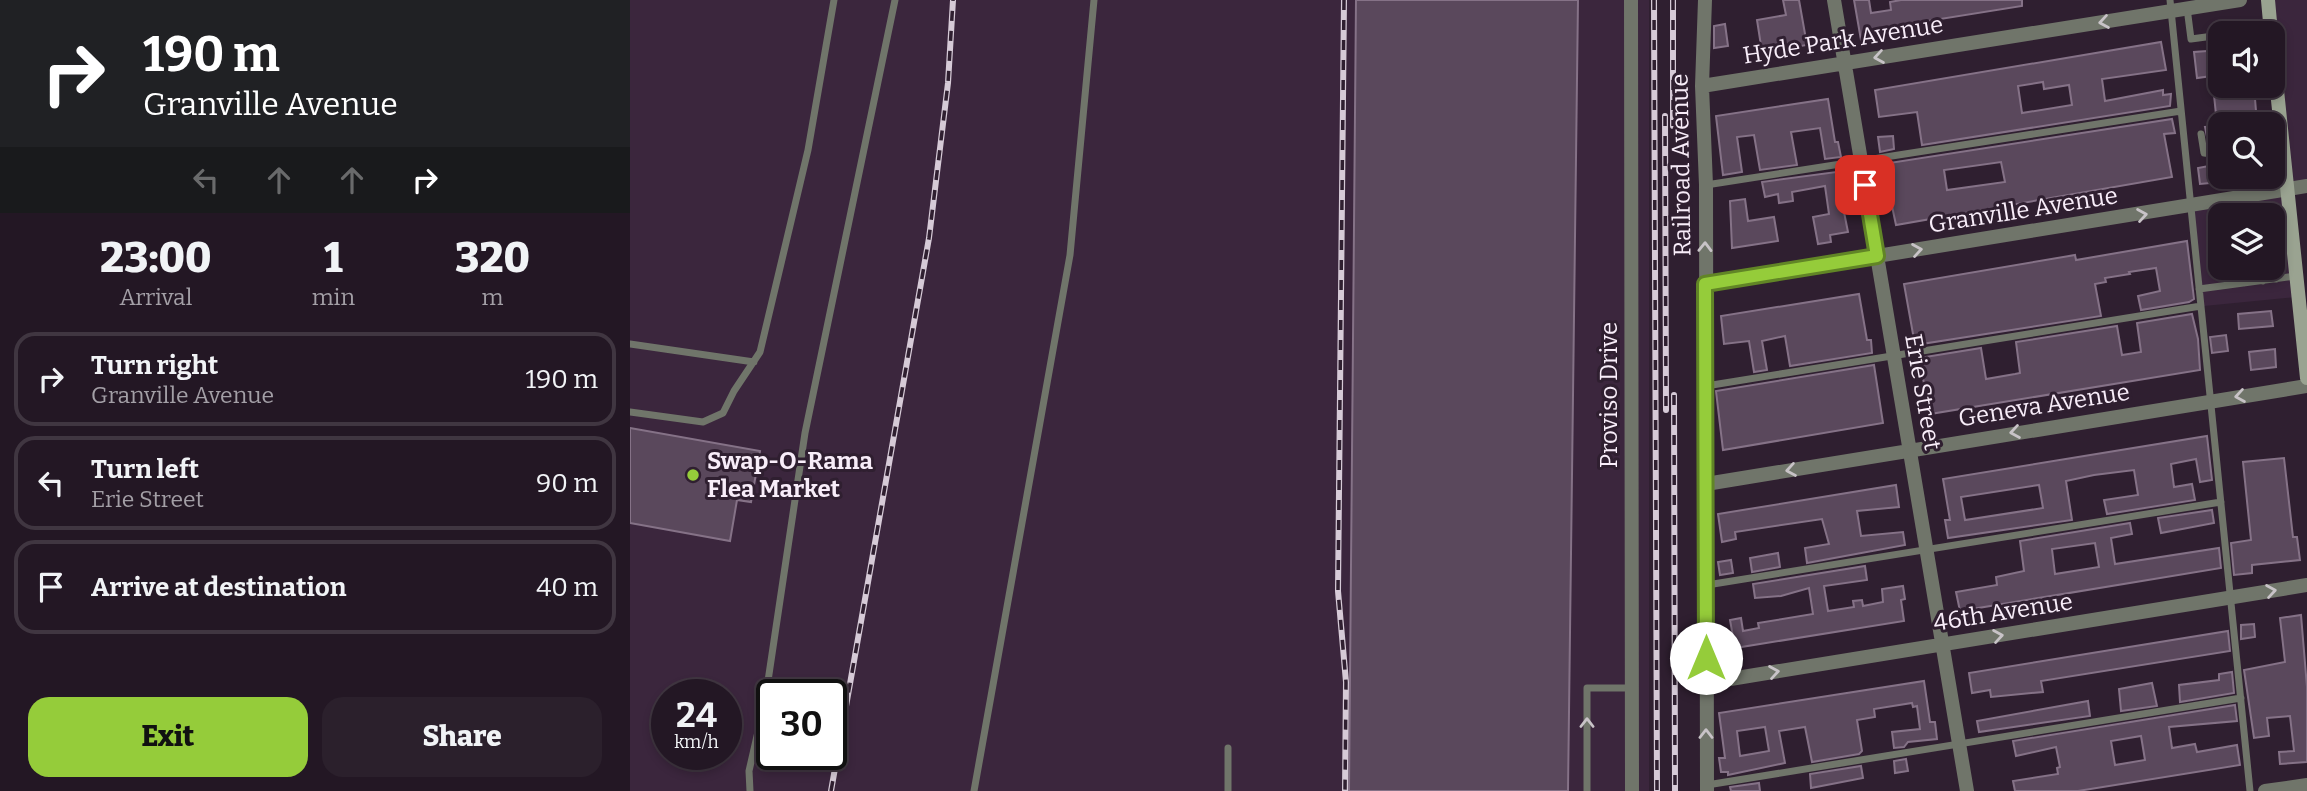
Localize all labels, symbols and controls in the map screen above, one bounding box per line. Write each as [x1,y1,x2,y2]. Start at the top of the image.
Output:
street label: Hyde Park Avenue [1741,10,1945,70]
one-way arrow [2098,14,2109,29]
map controls [2208,21,2285,280]
button: sound [2208,21,2285,98]
text: 190 m [143,25,280,84]
icon: right [28,28,119,119]
one-way arrow [1873,50,1885,65]
street label: Railroad Avenue [1665,73,1697,257]
text: Granville Avenue [143,85,398,123]
button: search [2208,112,2285,189]
pin [1835,155,1895,215]
icon: left [187,161,225,199]
icon: ahead [260,161,298,199]
icon: ahead [333,161,371,199]
icon: right [406,161,444,199]
icon: arrive [1846,166,1884,204]
street label: Granville Avenue [1926,181,2120,239]
button: layers [2208,203,2285,280]
one-way arrow [2136,207,2148,222]
text: 23:00 [100,233,212,283]
text: 1 [324,233,343,283]
text: 320 [455,233,530,283]
one-way arrow [1697,241,1713,252]
one-way arrow [1912,243,1923,258]
text: Arrival [119,283,192,311]
text: min [312,283,355,311]
text: m [482,283,503,311]
street label: Proviso Drive [1595,322,1623,468]
street label: Erie Street [1899,332,1947,453]
text: Turn right [91,350,218,381]
icon: right [32,360,70,398]
text: 190 m [526,364,598,395]
street label: Geneva Avenue [1956,378,2132,432]
text: Granville Avenue [91,381,274,409]
one-way arrow [2234,388,2245,403]
one-way arrow [2009,425,2021,440]
place label: Swap-O-Rama Flea Market [707,447,873,503]
text: Turn left [91,454,199,485]
one-way arrow [1785,462,1796,477]
icon: left [32,464,70,502]
marker: Swap-O-Rama Flea Market [685,467,701,483]
text: 90 m [536,468,598,499]
text: Erie Street [91,485,204,513]
icon: arrive [32,568,70,606]
text: Arrive at destination [91,572,346,603]
text: 40 m [536,572,598,603]
one-way arrow [2265,584,2277,599]
street label: 46th Avenue [1931,587,2075,637]
position arrow [1669,621,1743,695]
one-way arrow [1992,629,2004,644]
one-way arrow [1768,665,1780,680]
speed limit sign: 30 [756,679,847,770]
text: 24 [676,694,717,736]
button: Exit [28,697,308,777]
button: Share [322,697,602,777]
one-way arrow [1579,717,1595,728]
one-way arrow [1698,728,1714,739]
text: km/h [674,731,719,753]

